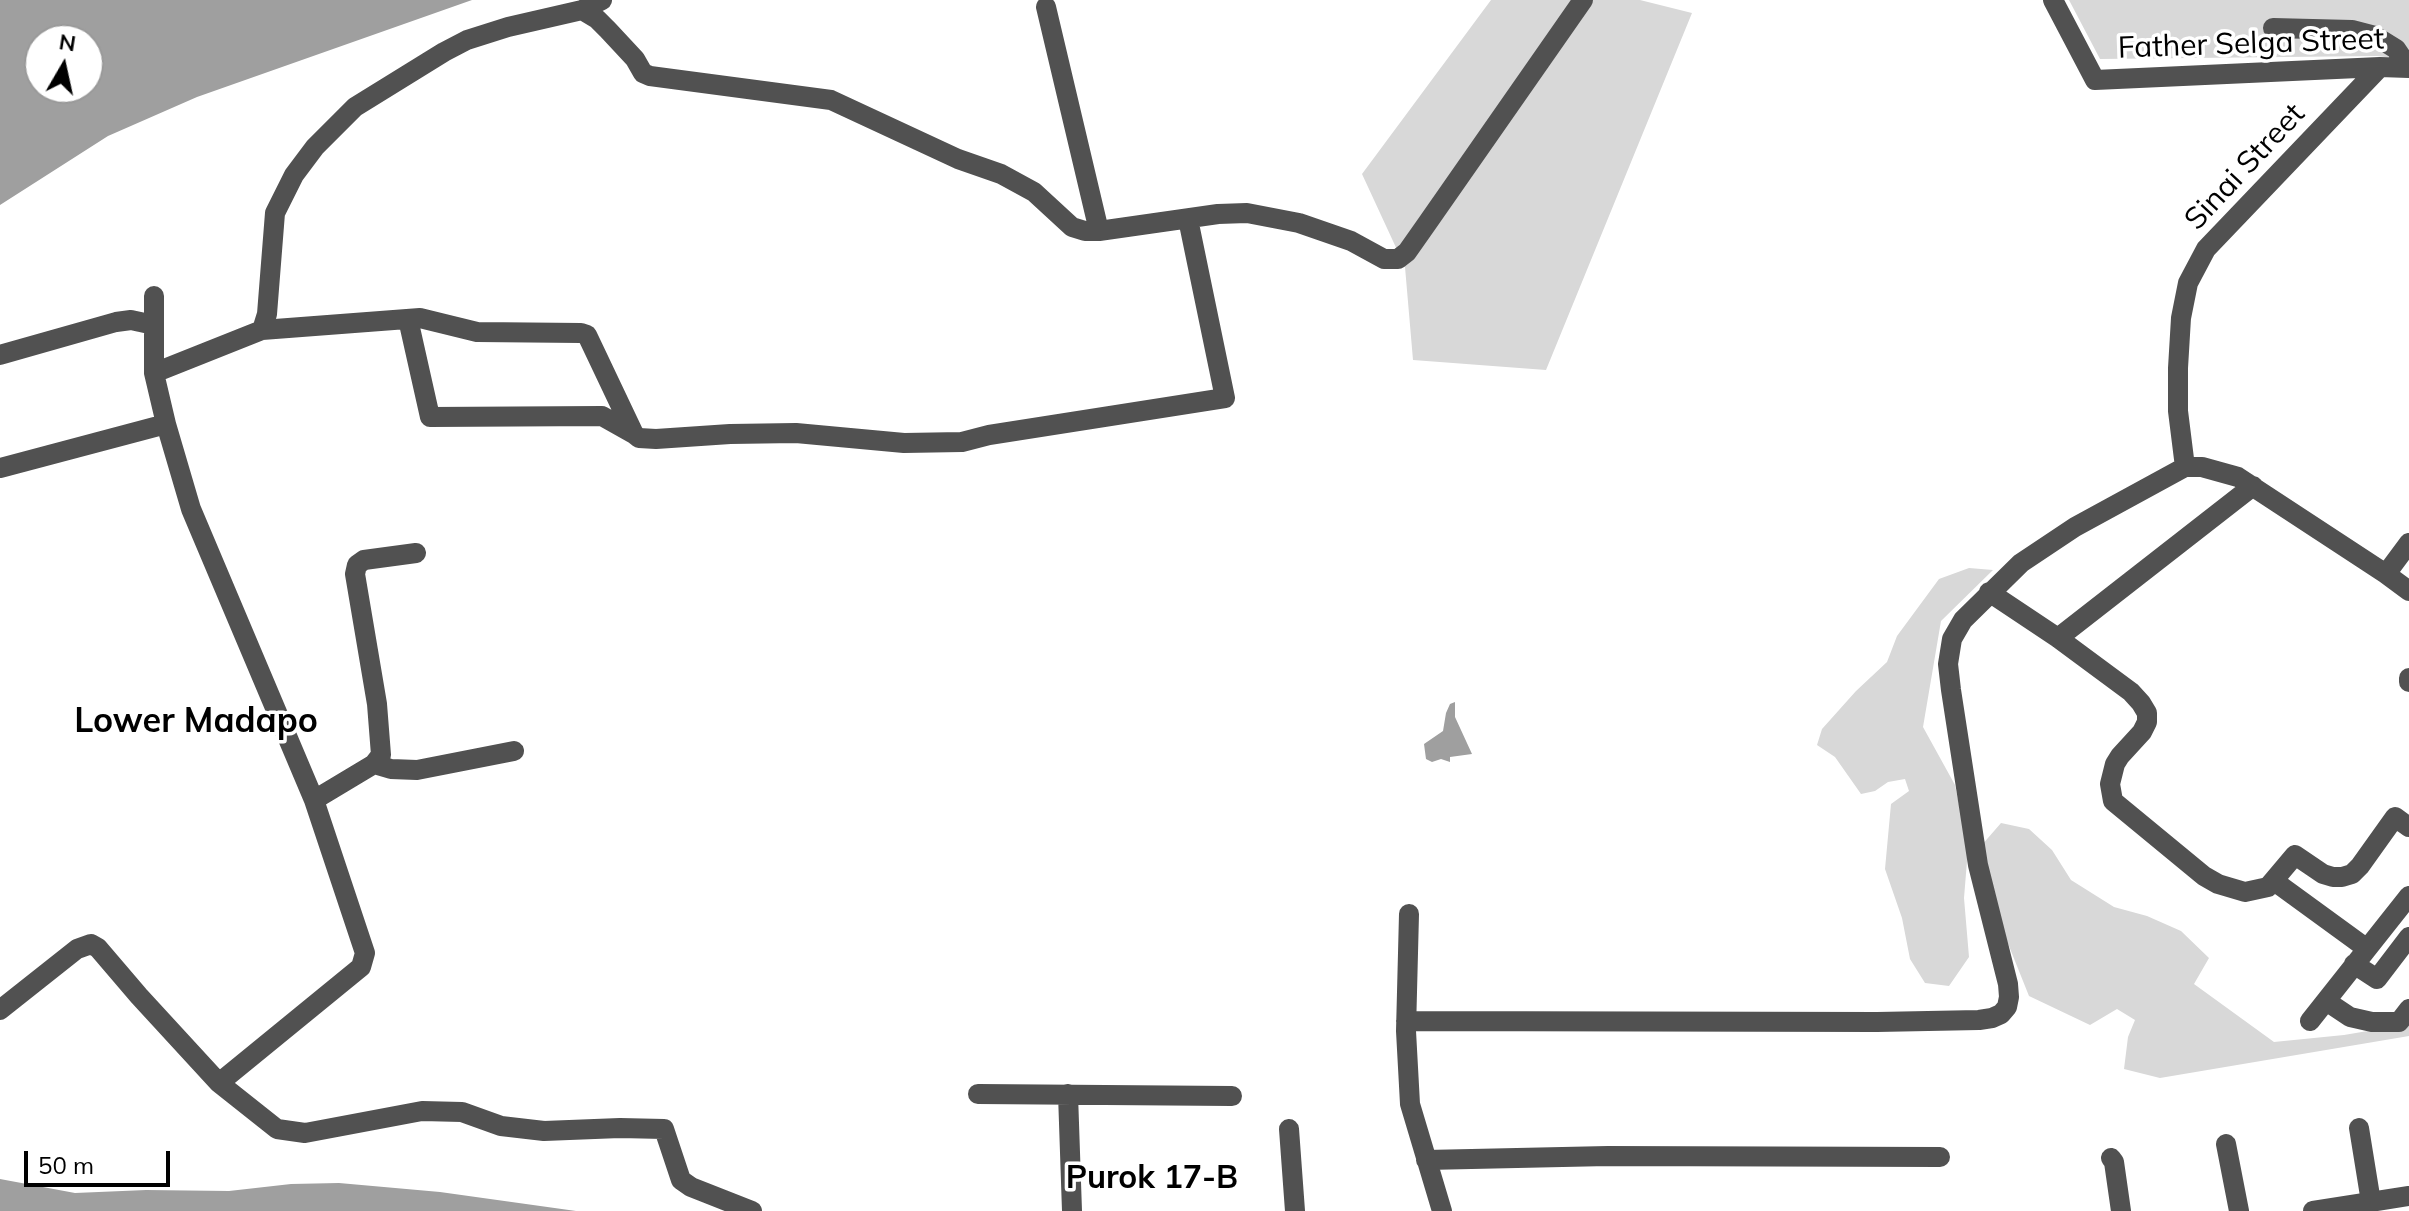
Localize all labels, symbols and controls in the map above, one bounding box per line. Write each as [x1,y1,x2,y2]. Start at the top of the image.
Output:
street label: Father Selga Street [2117,21,2385,67]
north arrow [24,24,104,104]
text: N [57,27,78,57]
street label: Sinai Street [2178,96,2312,238]
district label: Lower Madapo [74,702,318,742]
scale bar [28,1135,174,1185]
text: 50 m [38,1150,94,1180]
district label: Purok 17-B [1066,1159,1238,1197]

